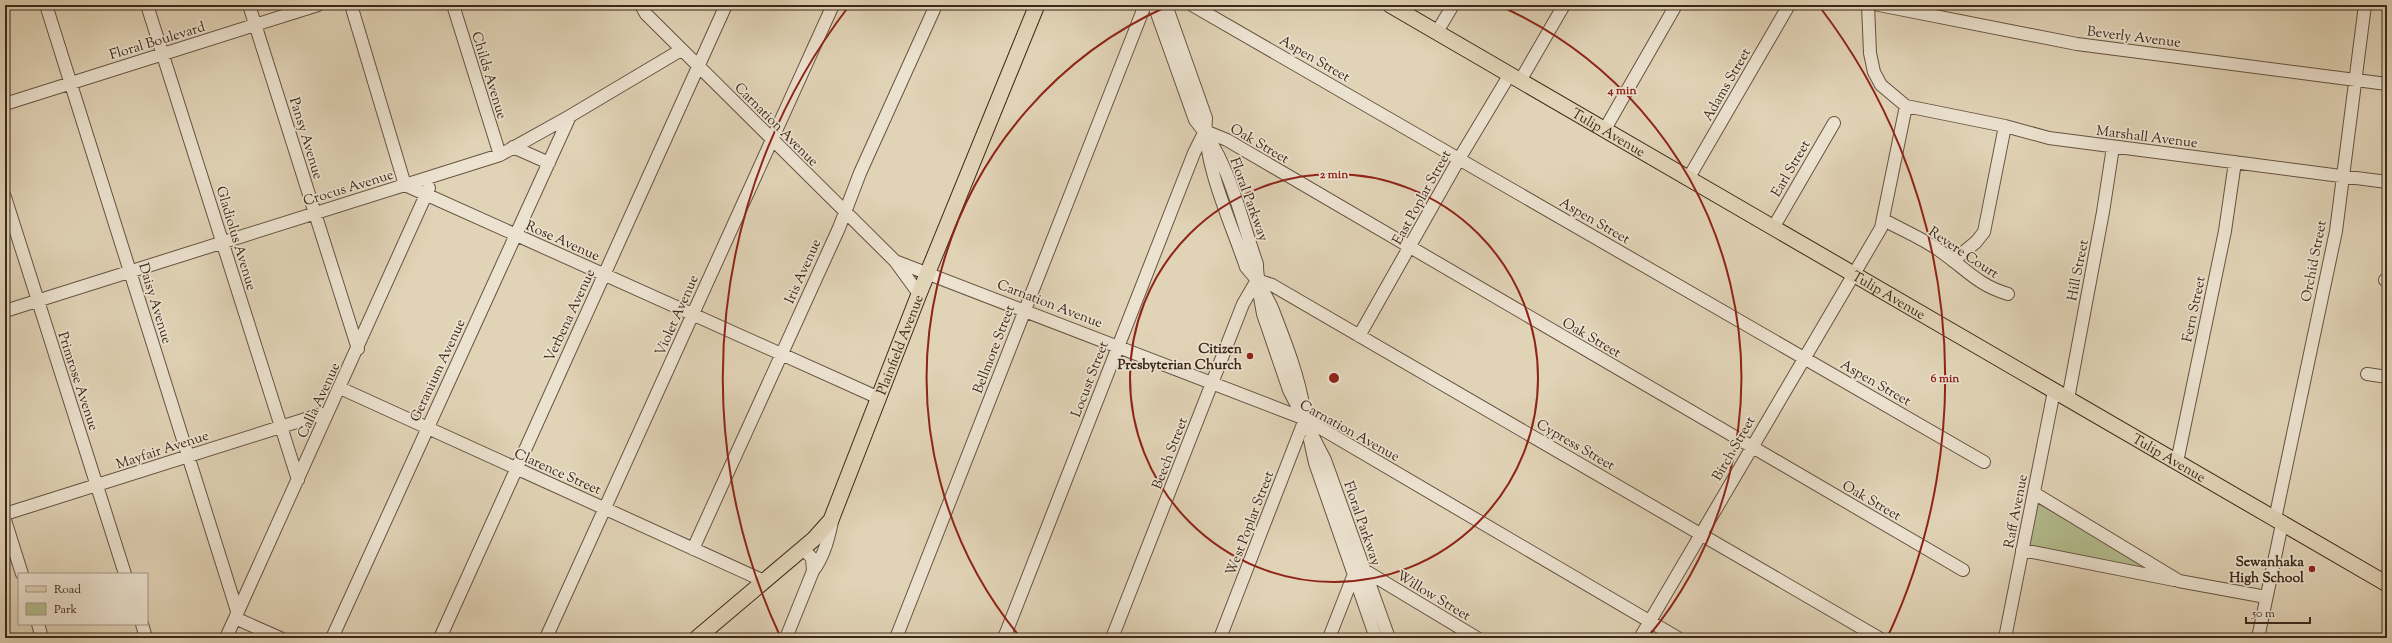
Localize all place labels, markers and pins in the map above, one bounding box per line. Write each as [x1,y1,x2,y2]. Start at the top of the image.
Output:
place label: Citizen Presbyterian Church [1118,340,1243,376]
marker: Citizen Presbyterian Church [1245,351,1255,361]
centre of rings [1327,371,1341,385]
place label: Sewanhaka High School [2229,553,2305,589]
marker: Sewanhaka High School [2307,564,2317,574]

